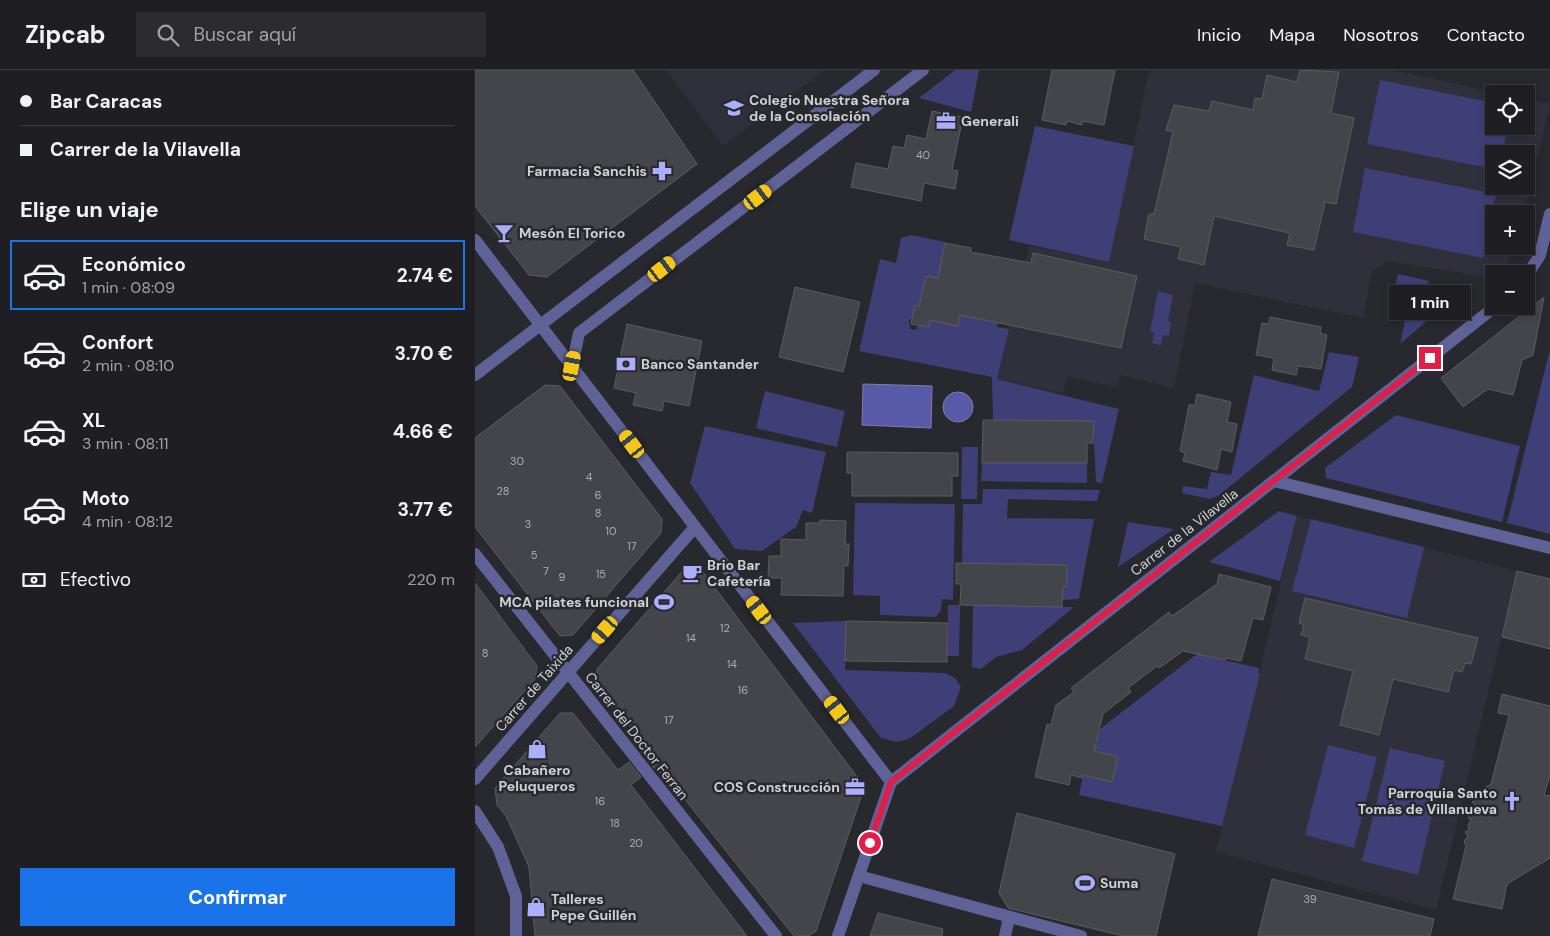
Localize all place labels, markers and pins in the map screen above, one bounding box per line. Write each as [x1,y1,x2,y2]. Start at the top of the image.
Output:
place label: Colegio Nuestra Señora de la Consolación [749,91,910,125]
school or university icon: Colegio Nuestra Señora de la Consolación [723,97,745,119]
office icon: Generali [935,110,957,132]
place label: Generali [961,112,1019,130]
pharmacy icon: Farmacia Sanchis [651,160,673,182]
place label: Farmacia Sanchis [527,162,647,180]
bar icon: Mesón El Torico [493,222,515,244]
place label: Mesón El Torico [519,224,625,242]
bank icon: Banco Santander [615,353,637,375]
place label: Banco Santander [641,355,759,373]
place label: Brio Bar Cafetería [707,556,771,590]
cafe icon: Brio Bar Cafetería [681,562,703,584]
sports icon: MCA pilates funcional [653,591,675,613]
place label: MCA pilates funcional [499,593,649,611]
shop icon: Cabañero Peluqueros [526,738,548,760]
place label: Cabañero Peluqueros [499,761,575,795]
office icon: COS Construcción [844,776,866,798]
place label: COS Construcción [714,778,840,796]
place label: Parroquia Santo Tomás de Villanueva [1358,784,1497,818]
church icon: Parroquia Santo Tomás de Villanueva [1501,790,1523,812]
sports icon: Suma [1074,872,1096,894]
place label: Suma [1100,874,1138,892]
place label: Talleres Pepe Guillén [551,890,636,924]
shop icon: Talleres Pepe Guillén [525,896,547,918]

